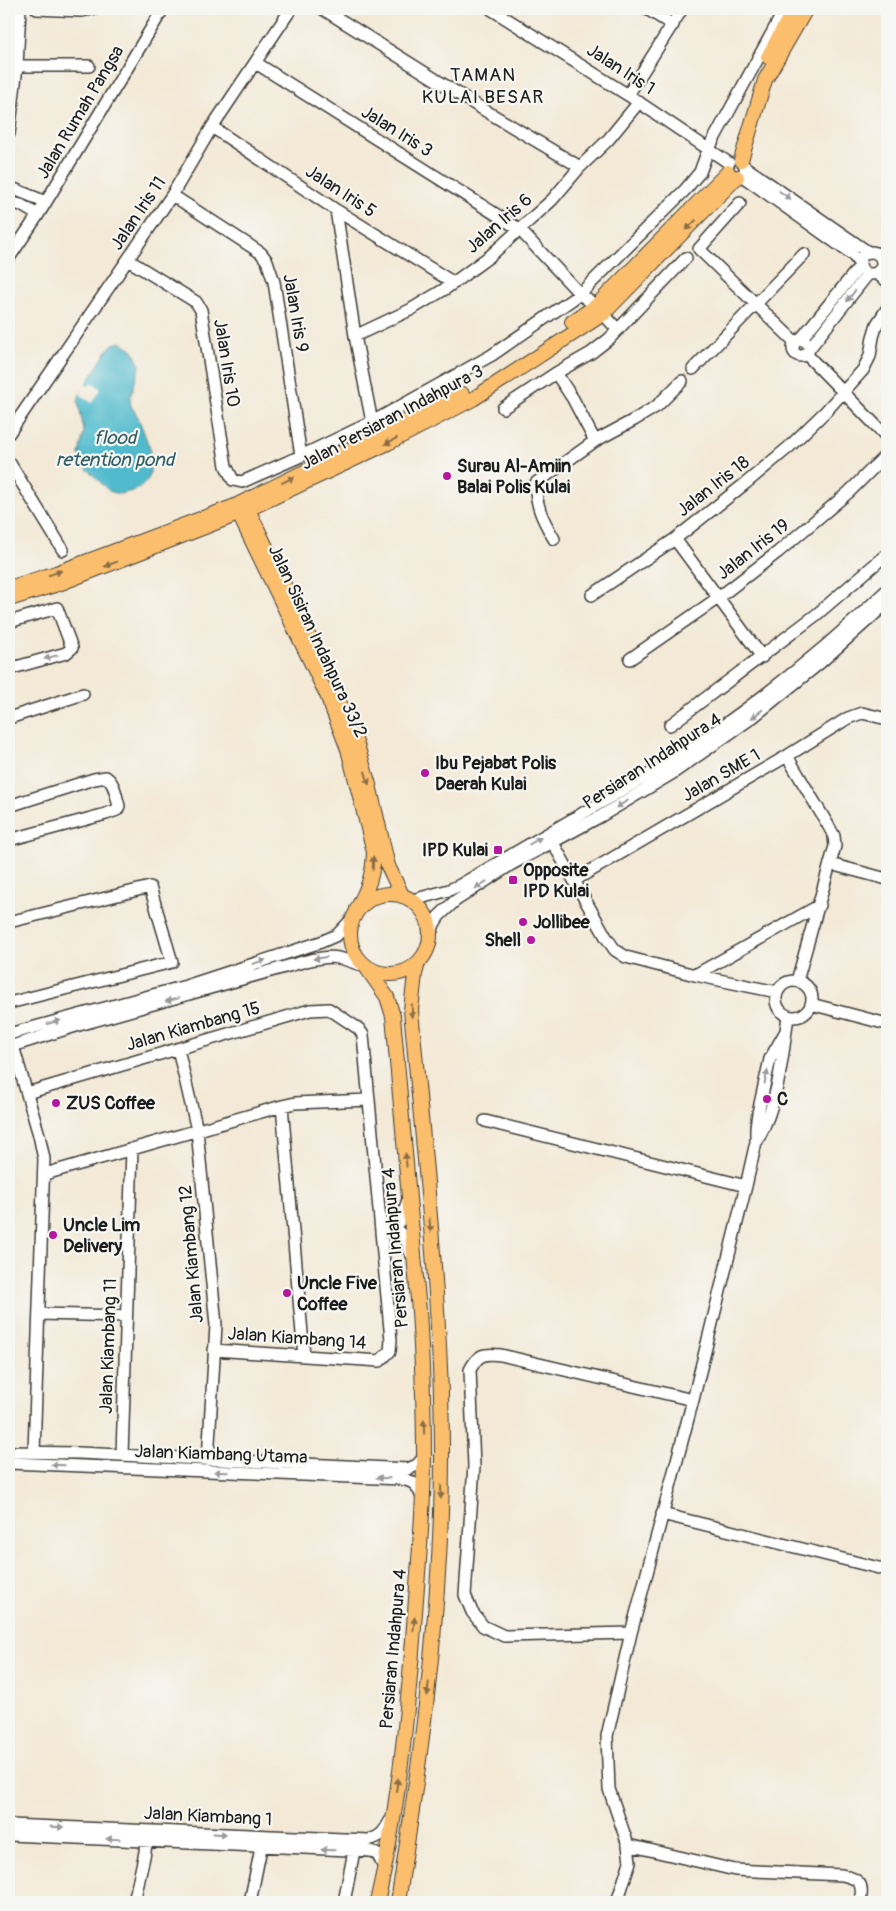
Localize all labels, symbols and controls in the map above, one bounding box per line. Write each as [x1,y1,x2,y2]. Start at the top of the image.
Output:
street label: Jalan Iris 1 [582,39,659,100]
street label: Jalan Rumah Pangsa [32,41,129,183]
district label: TAMAN KULAI BESAR [422,63,544,109]
street label: Jalan Iris 3 [357,100,437,162]
street label: Jalan Iris 5 [301,160,380,223]
street label: Jalan Iris 11 [105,172,171,255]
street label: Jalan Iris 6 [461,188,537,258]
one-way arrow [778,190,792,200]
one-way arrow [685,218,697,230]
street label: Jalan Iris 9 [277,272,314,354]
one-way arrow [845,289,856,302]
street label: Jalan Iris 10 [208,317,245,409]
street label: Jalan Persiaran Indahpura 3 [297,359,488,475]
water label: flood retention pond [56,426,177,472]
one-way arrow [384,437,399,445]
street label: Jalan Iris 18 [672,451,754,522]
place label: Surau Al-Amiin Balai Polis Kulai [457,455,571,499]
marker: Surau Al-Amiin Balai Polis Kulai [441,470,453,482]
one-way arrow [281,476,295,484]
street label: Jalan Iris 19 [712,514,794,585]
street label: Jalan Sisiran Indahpura 33/2 [263,541,372,741]
one-way arrow [104,560,119,568]
one-way arrow [48,569,63,577]
one-way arrow [43,654,58,662]
street label: Persiaran Indahpura 4 [579,708,726,815]
one-way arrow [751,708,764,719]
street label: Jalan SME 1 [678,744,765,807]
place label: Ibu Pejabat Polis Daerah Kulai [435,752,557,796]
marker: Ibu Pejabat Polis Daerah Kulai [419,767,431,779]
one-way arrow [363,771,371,786]
one-way arrow [615,799,628,808]
one-way arrow [528,836,541,845]
place label: IPD Kulai [422,839,488,862]
marker: IPD Kulai [492,844,504,856]
one-way arrow [370,855,378,871]
place label: Opposite IPD Kulai [523,859,590,903]
marker: Opposite IPD Kulai [507,874,519,886]
one-way arrow [474,880,488,889]
place label: Jollibee [533,911,591,934]
marker: Jollibee [517,916,529,928]
place label: Shell [485,929,521,952]
marker: Shell [525,934,537,946]
one-way arrow [311,954,327,962]
one-way arrow [251,958,266,965]
street label: Jalan Kiambang 15 [124,996,263,1057]
one-way arrow [165,996,180,1004]
one-way arrow [408,1003,416,1019]
one-way arrow [46,1017,61,1025]
one-way arrow [762,1069,770,1085]
place label: C [777,1088,788,1111]
place label: ZUS Coffee [66,1092,156,1115]
marker: C [761,1093,773,1105]
marker: ZUS Coffee [50,1097,62,1109]
one-way arrow [402,1152,410,1168]
street label: Persiaran Indahpura 4 [377,1166,414,1329]
street label: Jalan Kiambang 12 [174,1184,209,1324]
place label: Uncle Lim Delivery [63,1214,140,1258]
one-way arrow [426,1217,434,1233]
marker: Uncle Lim Delivery [47,1229,59,1241]
place label: Uncle Five Coffee [297,1272,378,1316]
street label: Jalan Kiambang 11 [95,1278,122,1414]
marker: Uncle Five Coffee [281,1287,293,1299]
street label: Jalan Kiambang 14 [227,1322,368,1355]
one-way arrow [419,1418,427,1434]
street label: Jalan Kiambang Utama [134,1440,308,1469]
one-way arrow [50,1461,66,1469]
one-way arrow [212,1468,228,1476]
one-way arrow [375,1474,391,1482]
one-way arrow [437,1484,445,1500]
street label: Persiaran Indahpura 4 [375,1567,412,1730]
one-way arrow [410,1615,418,1631]
one-way arrow [424,1681,432,1697]
one-way arrow [394,1777,402,1793]
street label: Jalan Kiambang 1 [143,1802,273,1831]
one-way arrow [50,1823,66,1831]
one-way arrow [212,1830,228,1838]
one-way arrow [105,1835,121,1843]
one-way arrow [320,1846,336,1854]

